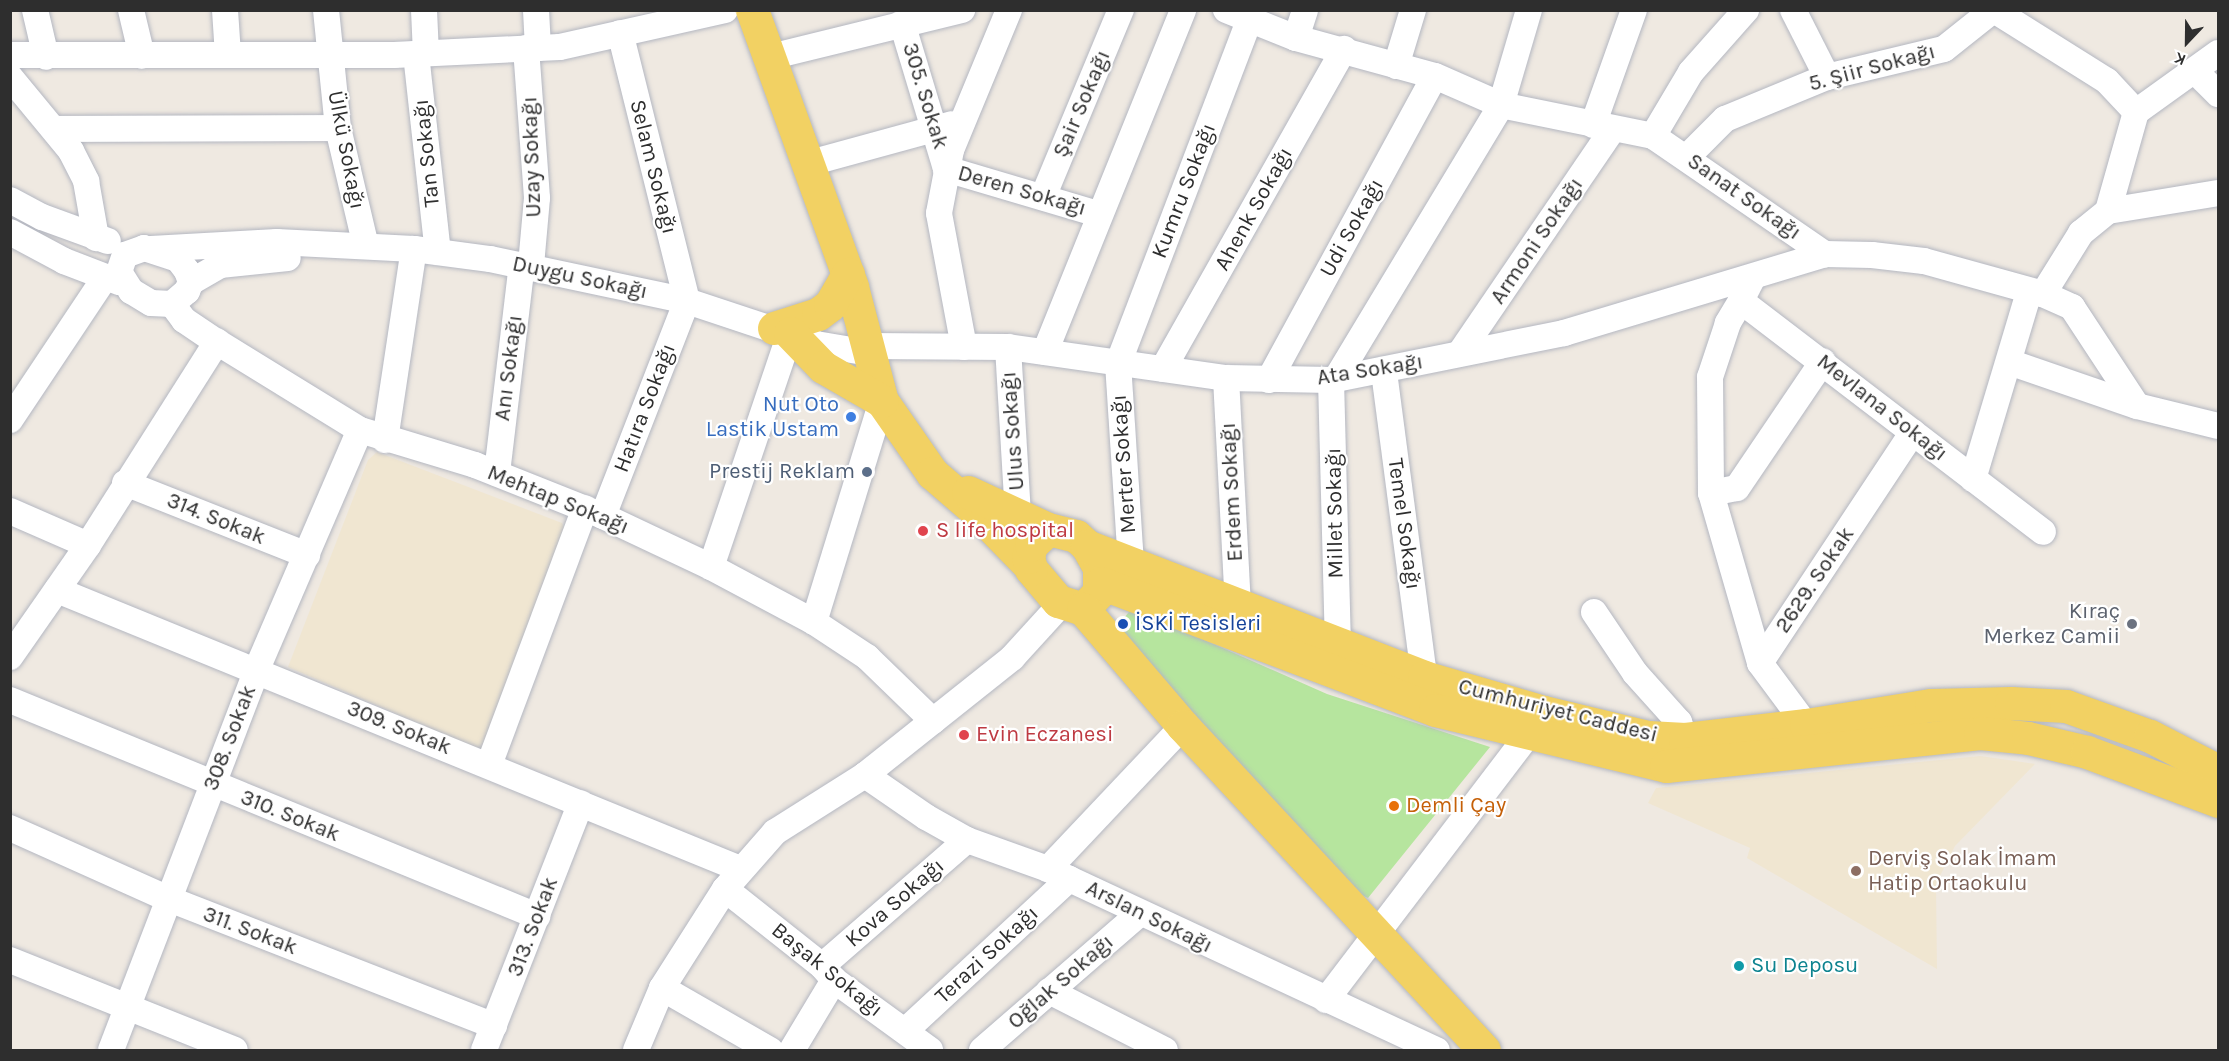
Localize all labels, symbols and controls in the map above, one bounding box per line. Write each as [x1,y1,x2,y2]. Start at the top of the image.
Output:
north arrow [2157,12,2217,72]
street label: 5. Şiir Sokağı [1806,38,1938,98]
street label: 305. Sokak [896,40,954,152]
street label: Şair Sokağı [1048,46,1116,162]
text: K [2172,48,2188,70]
street label: Ülkü Sokağı [322,88,370,212]
street label: Uzay Sokağı [517,96,547,218]
street label: Selam Sokağı [624,97,682,237]
street label: Tan Sokağı [408,98,446,208]
street label: Kumru Sokağı [1146,120,1222,262]
street label: Ahenk Sokağı [1209,143,1299,275]
street label: Sanat Sokağı [1682,148,1806,246]
street label: Deren Sokağı [955,160,1089,222]
street label: Armoni Sokağı [1485,173,1589,309]
street label: Udi Sokağı [1314,174,1390,282]
street label: Duygu Sokağı [510,251,650,305]
street label: Anı Sokağı [489,314,529,422]
street label: Hatıra Sokağı [608,340,682,476]
street label: Ata Sokağı [1315,349,1425,391]
street label: Mevlana Sokağı [1811,349,1953,467]
street label: Ulus Sokağı [996,371,1030,491]
place label: Nut Oto Lastik Ustam [706,391,839,442]
street label: Merter Sokağı [1106,394,1142,534]
marker: Nut Oto Lastik Ustam [844,410,858,424]
street label: Erdem Sokağı [1215,422,1249,562]
street label: Millet Sokağı [1321,447,1349,579]
street label: Temel Sokağı [1382,456,1426,592]
place label: Prestij Reklam [709,459,855,485]
street label: Mehtap Sokağı [483,460,633,540]
marker: Prestij Reklam [860,465,874,479]
street label: 314. Sokak [163,487,269,551]
place label: S life hospital [936,518,1074,544]
marker: S life hospital [914,522,932,540]
street label: 2629. Sokak [1770,522,1860,638]
place label: Kıraç Merkez Camii [1983,598,2120,650]
place label: İSKİ Tesisleri [1135,611,1262,637]
marker: İSKİ Tesisleri [1116,617,1130,631]
marker: Kıraç Merkez Camii [2125,617,2139,631]
street label: Cumhuriyet Caddesi [1456,673,1660,749]
street label: 308. Sokak [198,681,262,795]
street label: 309. Sokak [343,695,455,761]
place label: Evin Eczanesi [976,722,1113,748]
marker: Evin Eczanesi [957,728,971,742]
street label: 310. Sokak [237,784,343,848]
place label: Demli Çay [1406,793,1506,819]
marker: Demli Çay [1387,799,1401,813]
place label: Derviş Solak İmam Hatip Ortaokulu [1868,845,2057,896]
street label: Kova Sokağı [840,853,950,953]
marker: Derviş Solak İmam Hatip Ortaokulu [1849,864,1863,878]
street label: 313. Sokak [502,873,564,981]
street label: Arslan Sokağı [1081,875,1217,959]
street label: Terazi Sokağı [930,900,1044,1010]
street label: 311. Sokak [199,901,301,961]
street label: Başak Sokağı [766,917,888,1023]
street label: Oğlak Sokağı [1003,929,1119,1035]
place label: Su Deposu [1751,953,1858,979]
marker: Su Deposu [1732,959,1746,973]

